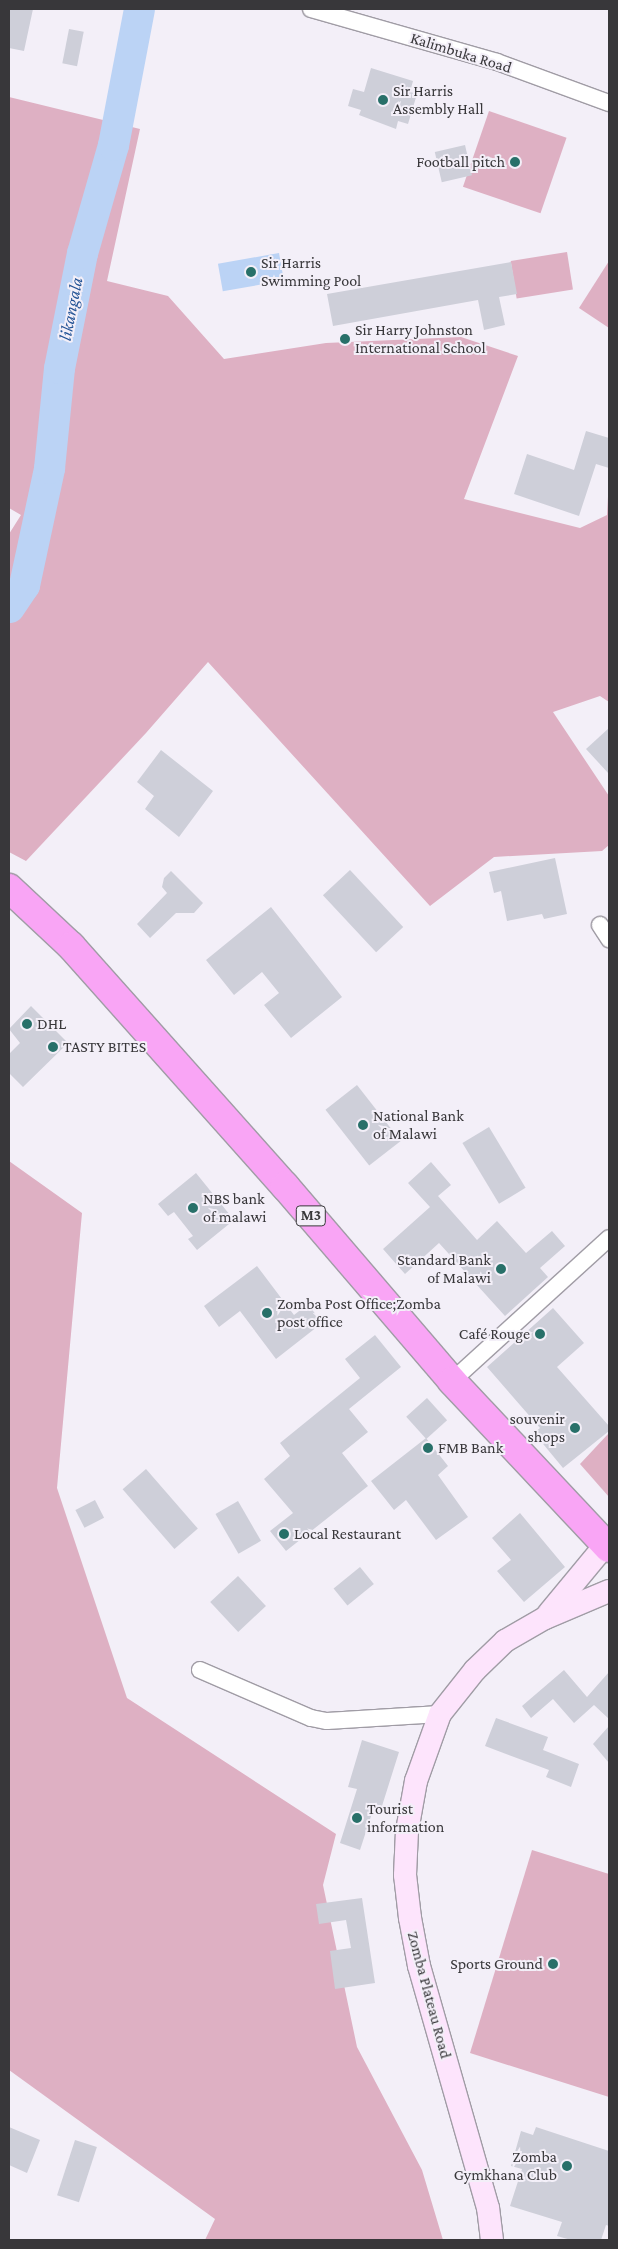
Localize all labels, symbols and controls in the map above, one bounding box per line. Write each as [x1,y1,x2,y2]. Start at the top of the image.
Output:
street label: Kalimbuka Road [408,28,514,78]
place label: Sir Harris Assembly Hall [393,81,484,119]
marker: Sir Harris Assembly Hall [377,94,389,106]
place label: Football pitch [416,152,505,172]
marker: Football pitch [509,156,521,168]
place label: Sir Harris Swimming Pool [261,253,361,291]
marker: Sir Harris Swimming Pool [245,266,257,278]
water label: likangala [54,276,88,342]
place label: Sir Harry Johnston International School [355,320,486,358]
marker: Sir Harry Johnston International School [339,333,351,345]
place label: DHL [37,1014,66,1034]
marker: DHL [21,1018,33,1030]
place label: TASTY BITES [63,1037,146,1057]
marker: TASTY BITES [47,1041,59,1053]
place label: National Bank of Malawi [373,1106,464,1144]
marker: National Bank of Malawi [357,1119,369,1131]
place label: NBS bank of malawi [203,1189,266,1227]
marker: NBS bank of malawi [187,1202,199,1214]
road number: M3 [295,1204,327,1228]
place label: Standard Bank of Malawi [397,1250,491,1288]
marker: Standard Bank of Malawi [495,1263,507,1275]
place label: Zomba Post Office;Zomba post office [277,1294,441,1332]
marker: Zomba Post Office;Zomba post office [261,1307,273,1319]
place label: Café Rouge [459,1324,530,1344]
marker: Café Rouge [534,1328,546,1340]
place label: souvenir shops [510,1409,565,1447]
marker: souvenir shops [569,1422,581,1434]
place label: FMB Bank [438,1438,503,1458]
marker: FMB Bank [422,1442,434,1454]
place label: Local Restaurant [294,1524,401,1544]
marker: Local Restaurant [278,1528,290,1540]
place label: Tourist information [367,1799,444,1837]
marker: Tourist information [351,1812,363,1824]
street label: Zomba Plateau Road [403,1929,455,2061]
place label: Sports Ground [450,1954,543,1974]
marker: Sports Ground [547,1958,559,1970]
place label: Zomba Gymkhana Club [454,2147,557,2185]
marker: Zomba Gymkhana Club [561,2160,573,2172]

